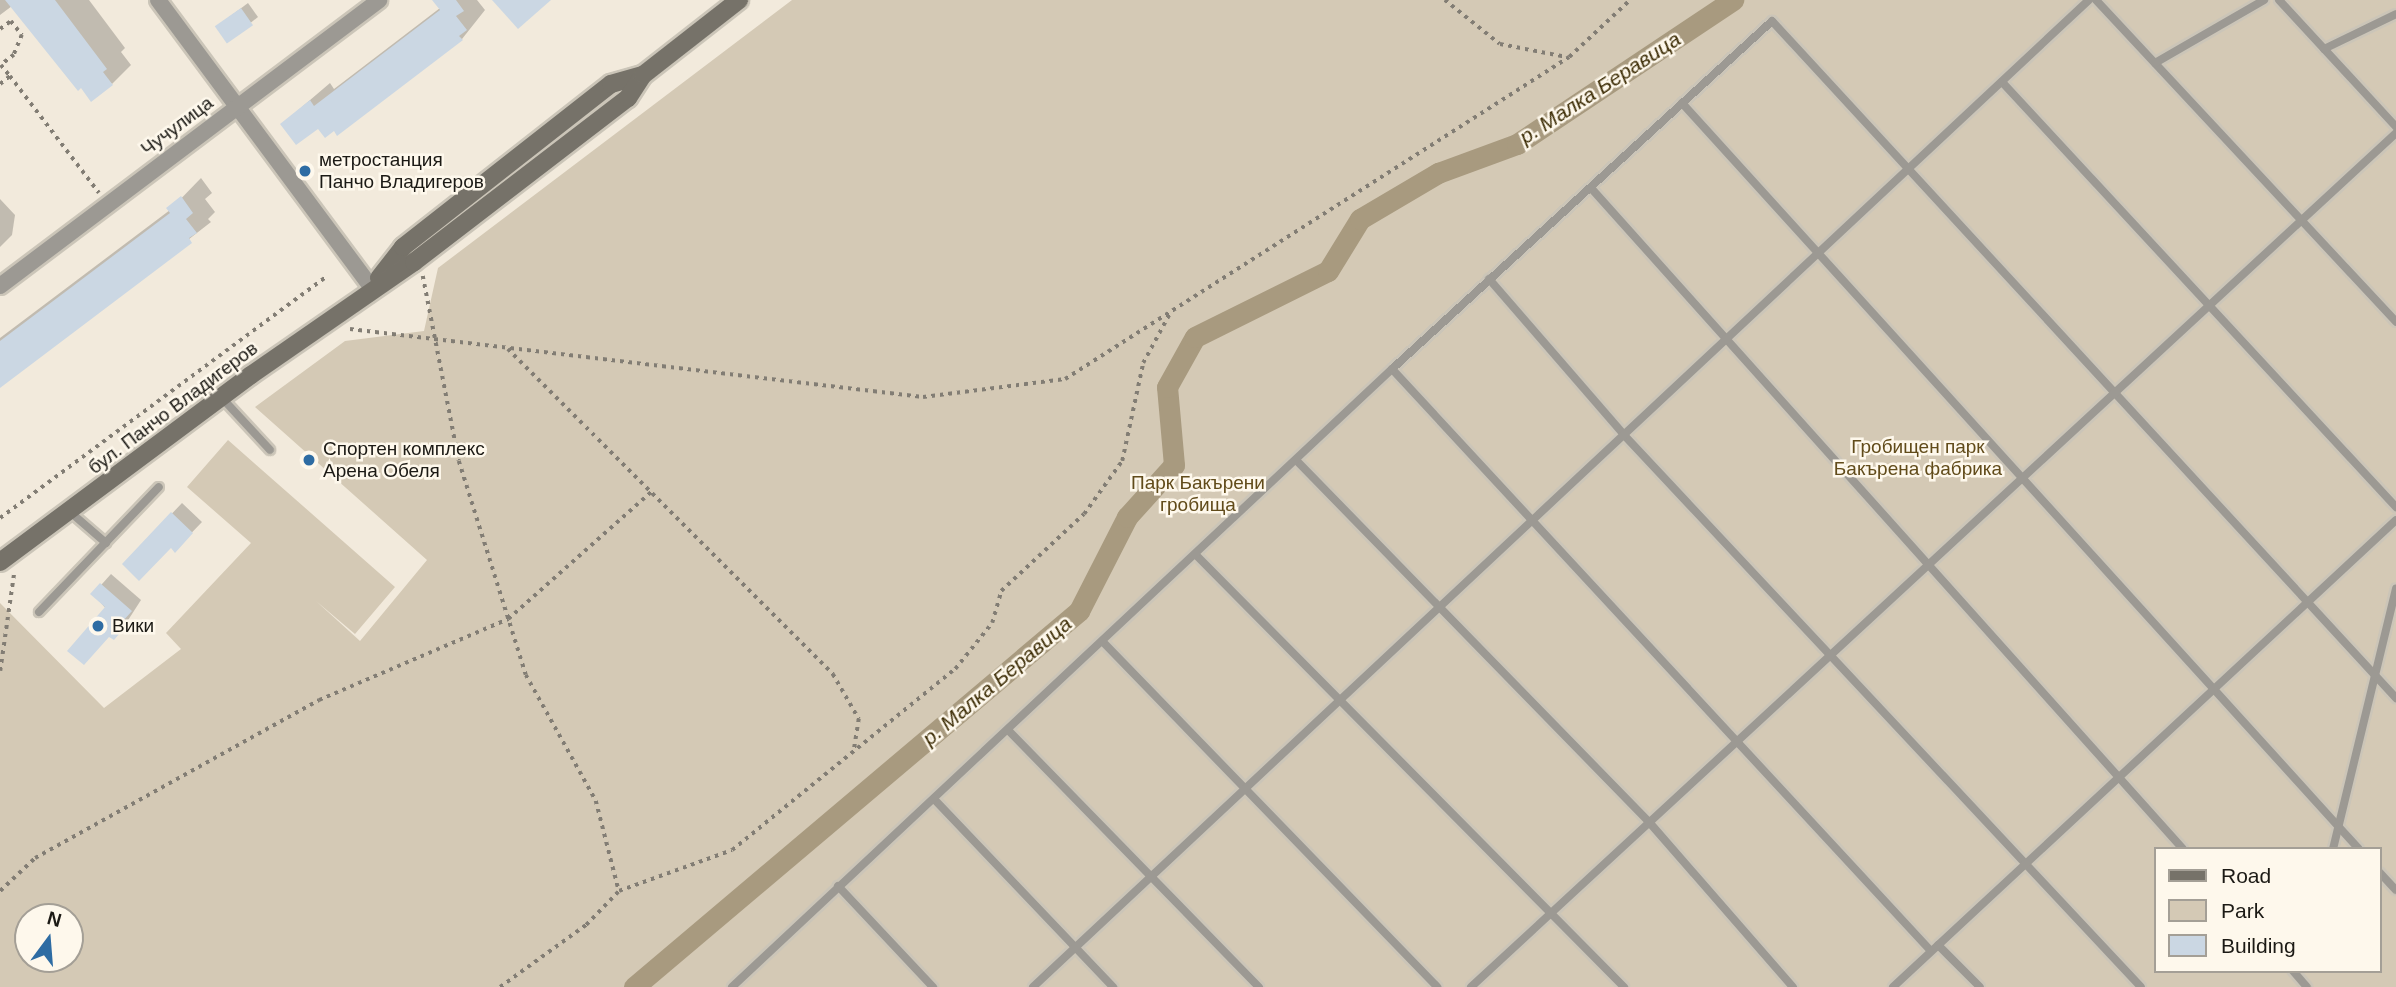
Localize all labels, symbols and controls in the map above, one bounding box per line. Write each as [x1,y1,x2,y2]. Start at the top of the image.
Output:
water label: р. Малка Беравица [1515,26,1685,150]
street label: Чучулица [136,92,218,160]
place label: метростанция Панчо Владигеров [319,149,484,193]
marker: метростанция Панчо Владигеров [297,163,313,179]
street label: бул. Панчо Владигеров [84,337,262,479]
park label: Гробищен парк Бакърена фабрика [1834,436,2002,480]
place label: Спортен комплекс Арена Обеля [323,438,485,482]
marker: Спортен комплекс Арена Обеля [301,452,317,468]
park label: Парк Бакърени гробища [1131,472,1265,516]
water label: р. Малка Беравица [917,611,1077,751]
place label: Вики [112,615,154,637]
marker: Вики [90,618,106,634]
legend [2154,847,2382,973]
text: Road [2221,864,2271,887]
text: Park [2221,899,2264,922]
north arrow [14,903,84,973]
text: N [45,907,64,931]
text: Building [2221,934,2296,957]

